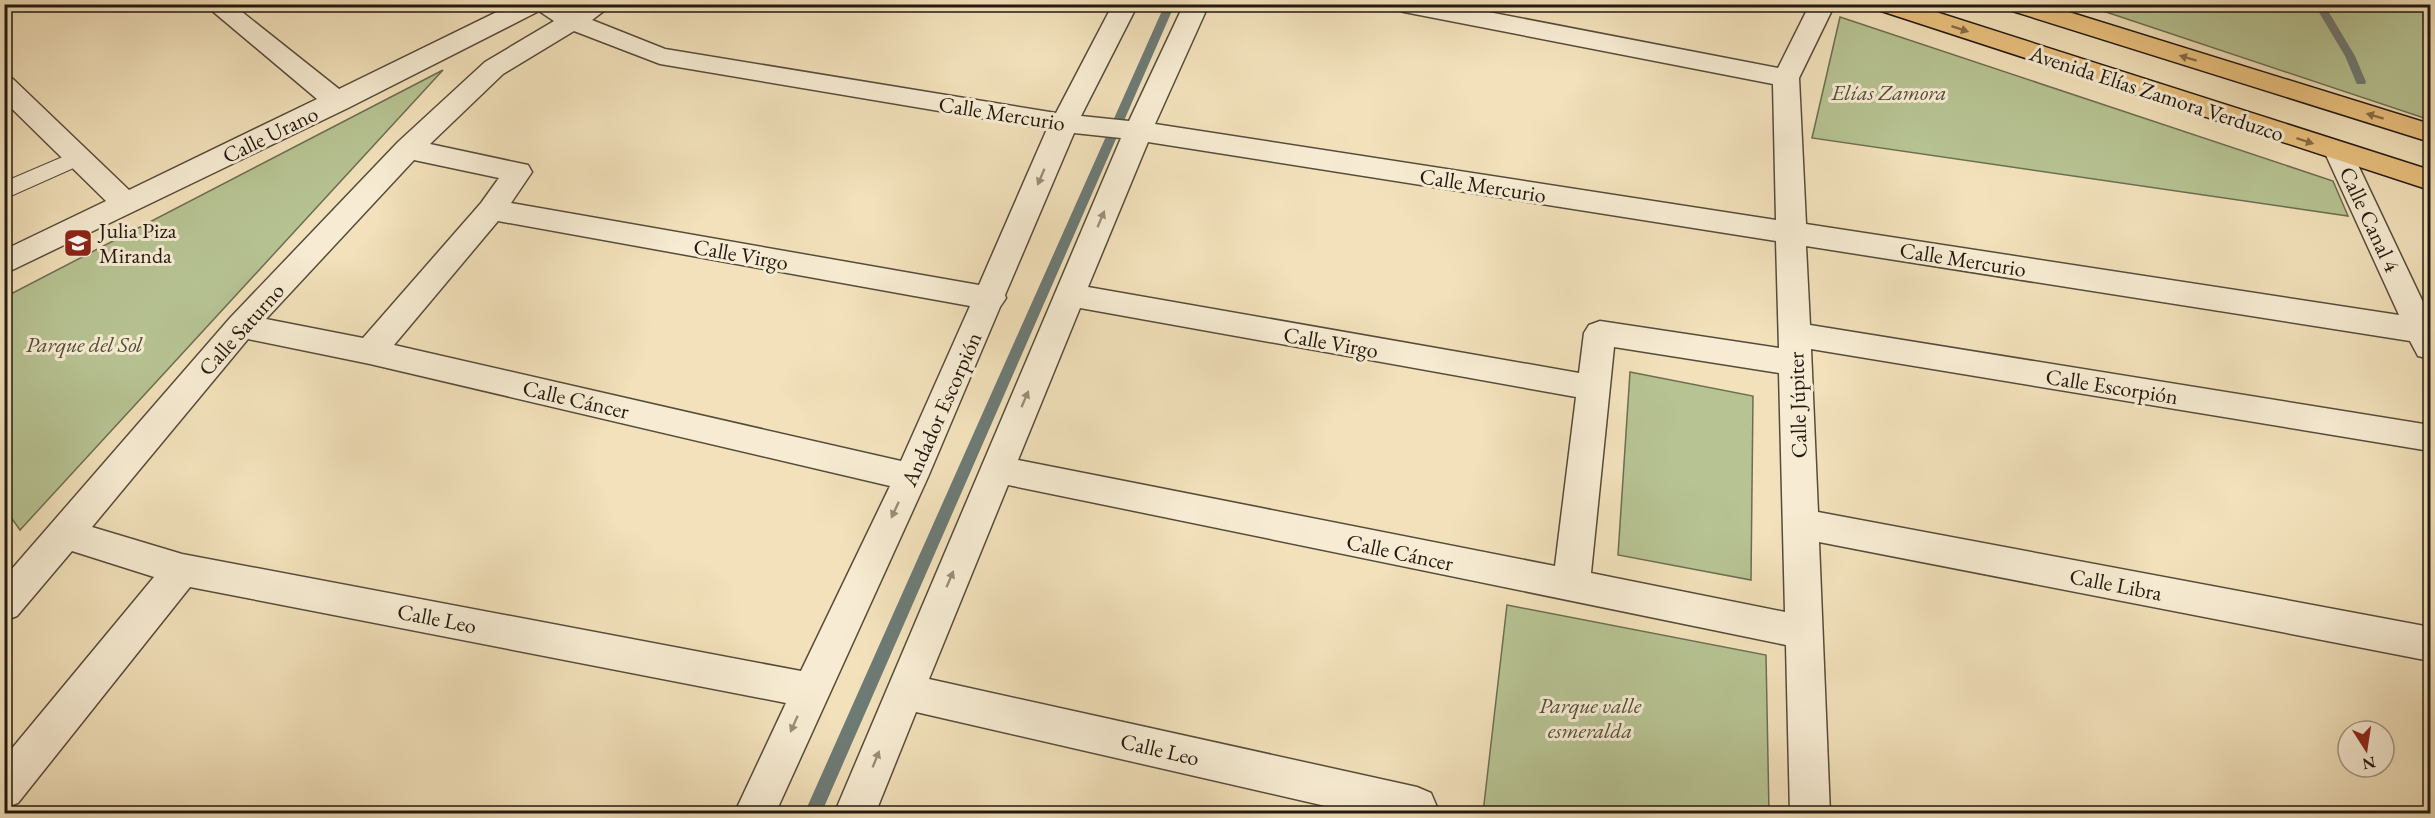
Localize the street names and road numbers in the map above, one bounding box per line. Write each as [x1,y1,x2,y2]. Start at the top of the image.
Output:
street label: Avenida Elías Zamora Verduzco [2025,38,2288,148]
street label: Calle Mercurio [937,89,1067,138]
street label: Calle Urano [218,99,323,170]
street label: Calle Mercurio [1418,161,1548,210]
street label: Calle Canal 4 [2333,162,2407,277]
street label: Calle Virgo [691,232,791,277]
street label: Calle Mercurio [1898,235,2028,284]
street label: Calle Saturno [192,277,291,382]
street label: Calle Virgo [1281,320,1381,365]
street label: Andador Escorpión [894,327,989,492]
street label: Calle Júpiter [1781,351,1814,459]
street label: Calle Escorpión [2044,362,2181,411]
street label: Calle Cáncer [520,373,633,426]
street label: Calle Cáncer [1344,527,1457,578]
street label: Calle Libra [2067,561,2165,608]
street label: Calle Leo [395,597,479,640]
street label: Calle Leo [1118,726,1202,773]

